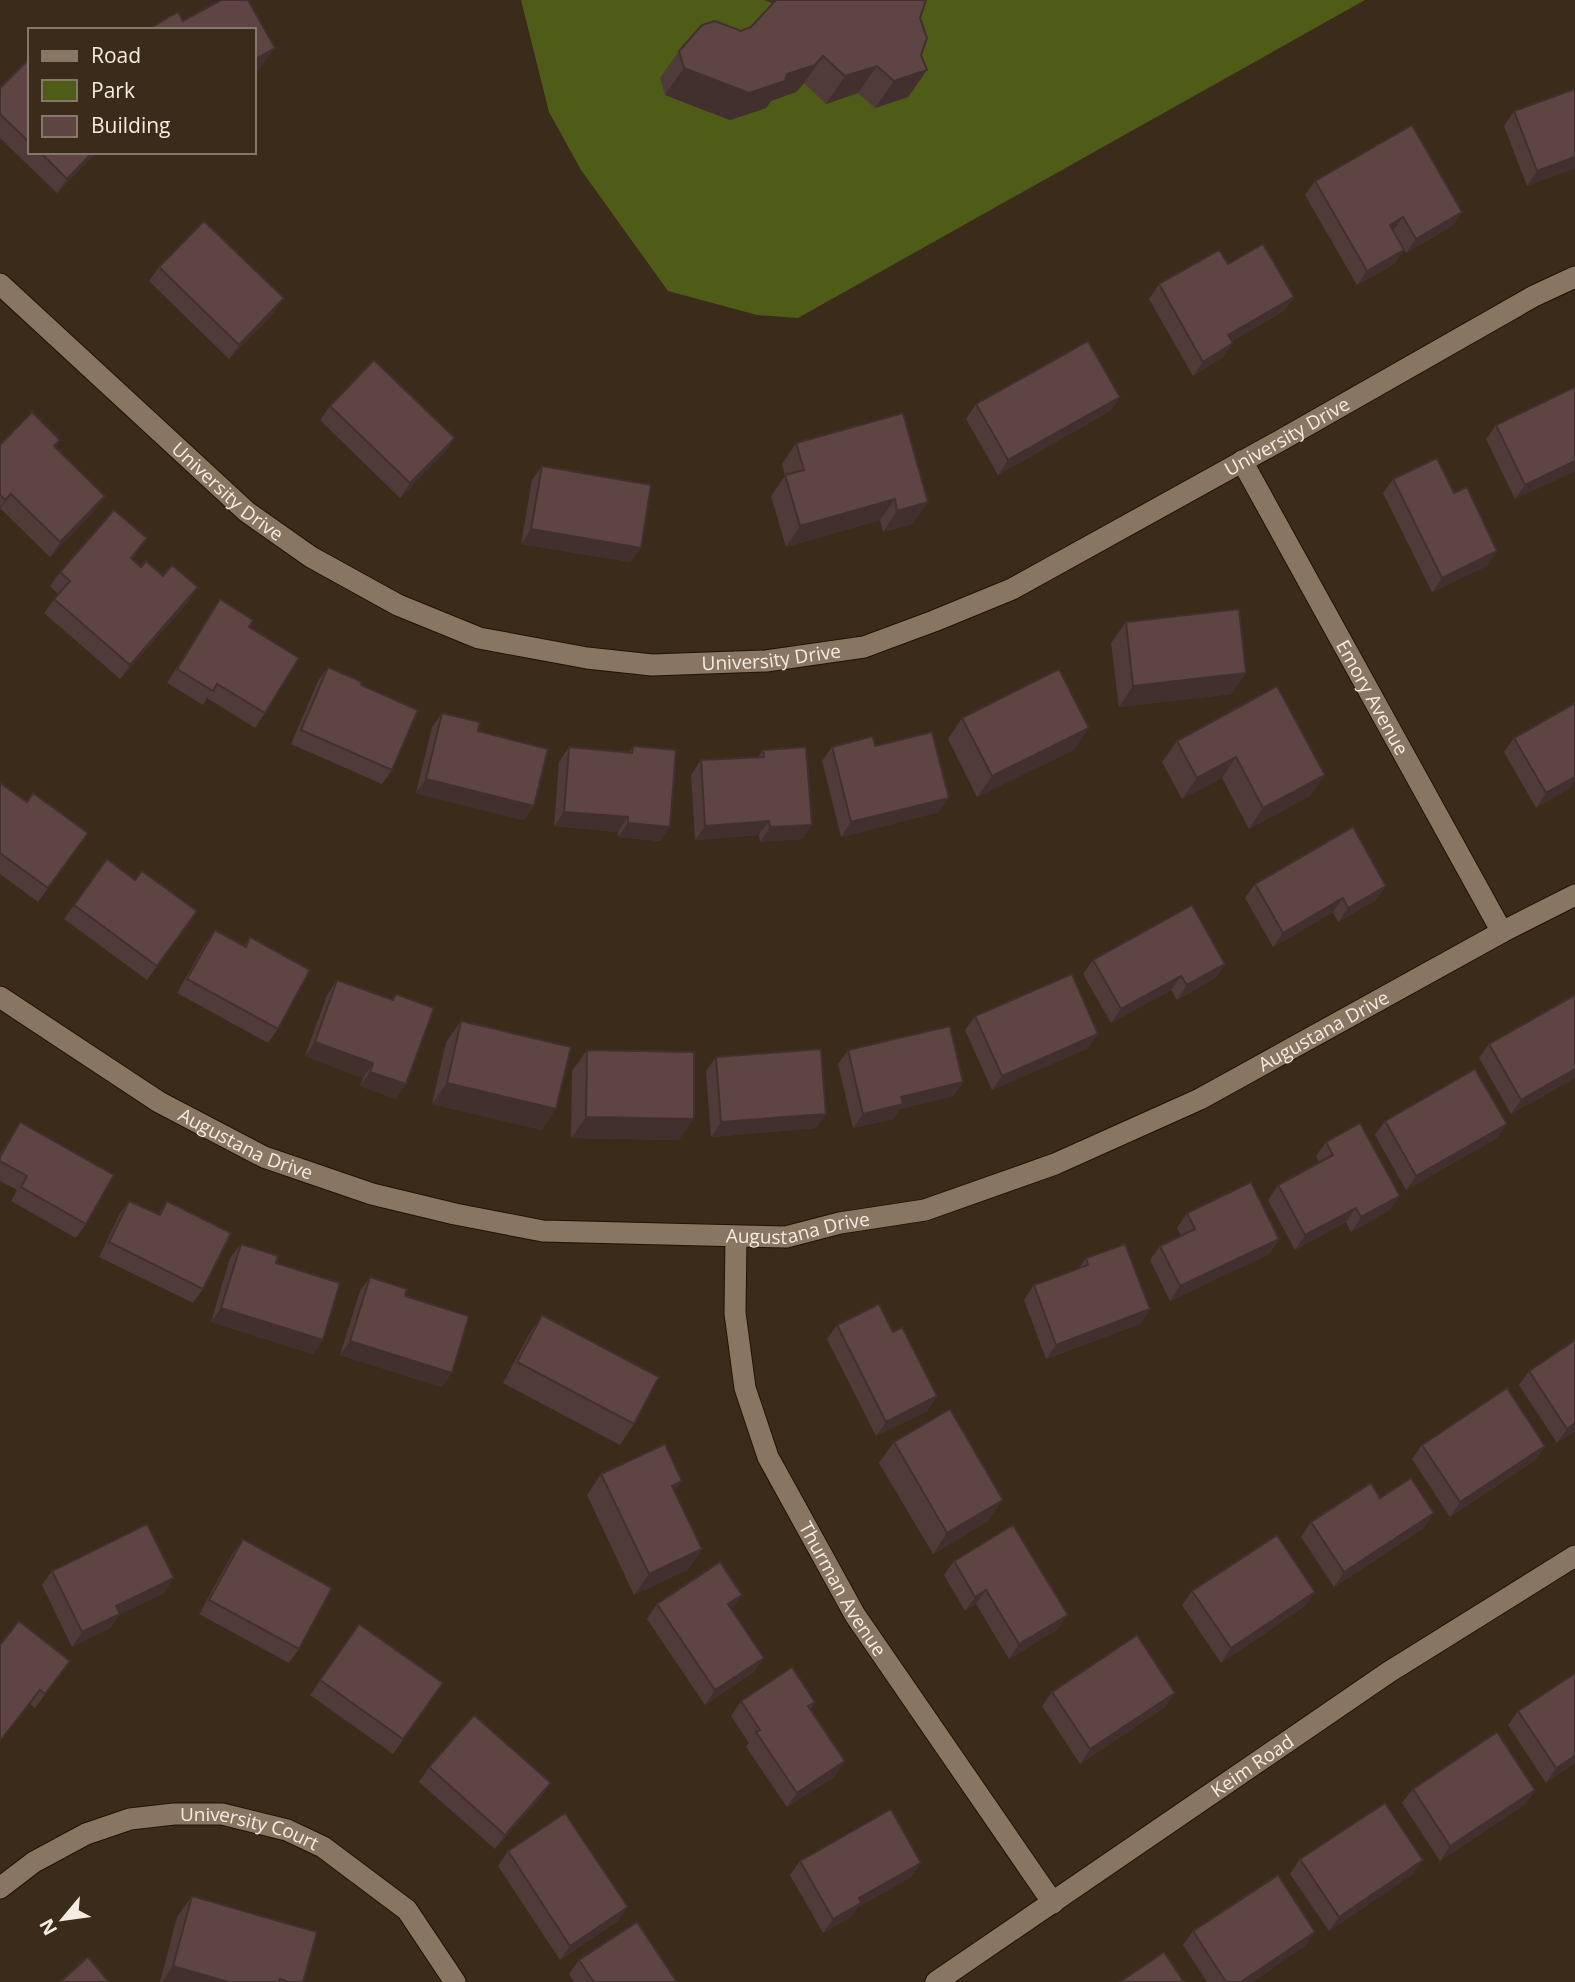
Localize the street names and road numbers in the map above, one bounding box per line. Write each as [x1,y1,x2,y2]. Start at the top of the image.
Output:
street label: University Drive [1220,391,1354,482]
street label: University Drive [166,436,289,547]
street label: Emory Avenue [1330,635,1415,760]
street label: University Drive [701,637,843,676]
street label: Augustana Drive [1253,984,1394,1077]
street label: Augustana Drive [174,1101,316,1186]
street label: Augustana Drive [726,1206,871,1250]
street label: Thurman Avenue [793,1517,893,1661]
street label: Keim Road [1206,1728,1299,1803]
street label: University Court [180,1801,323,1856]

